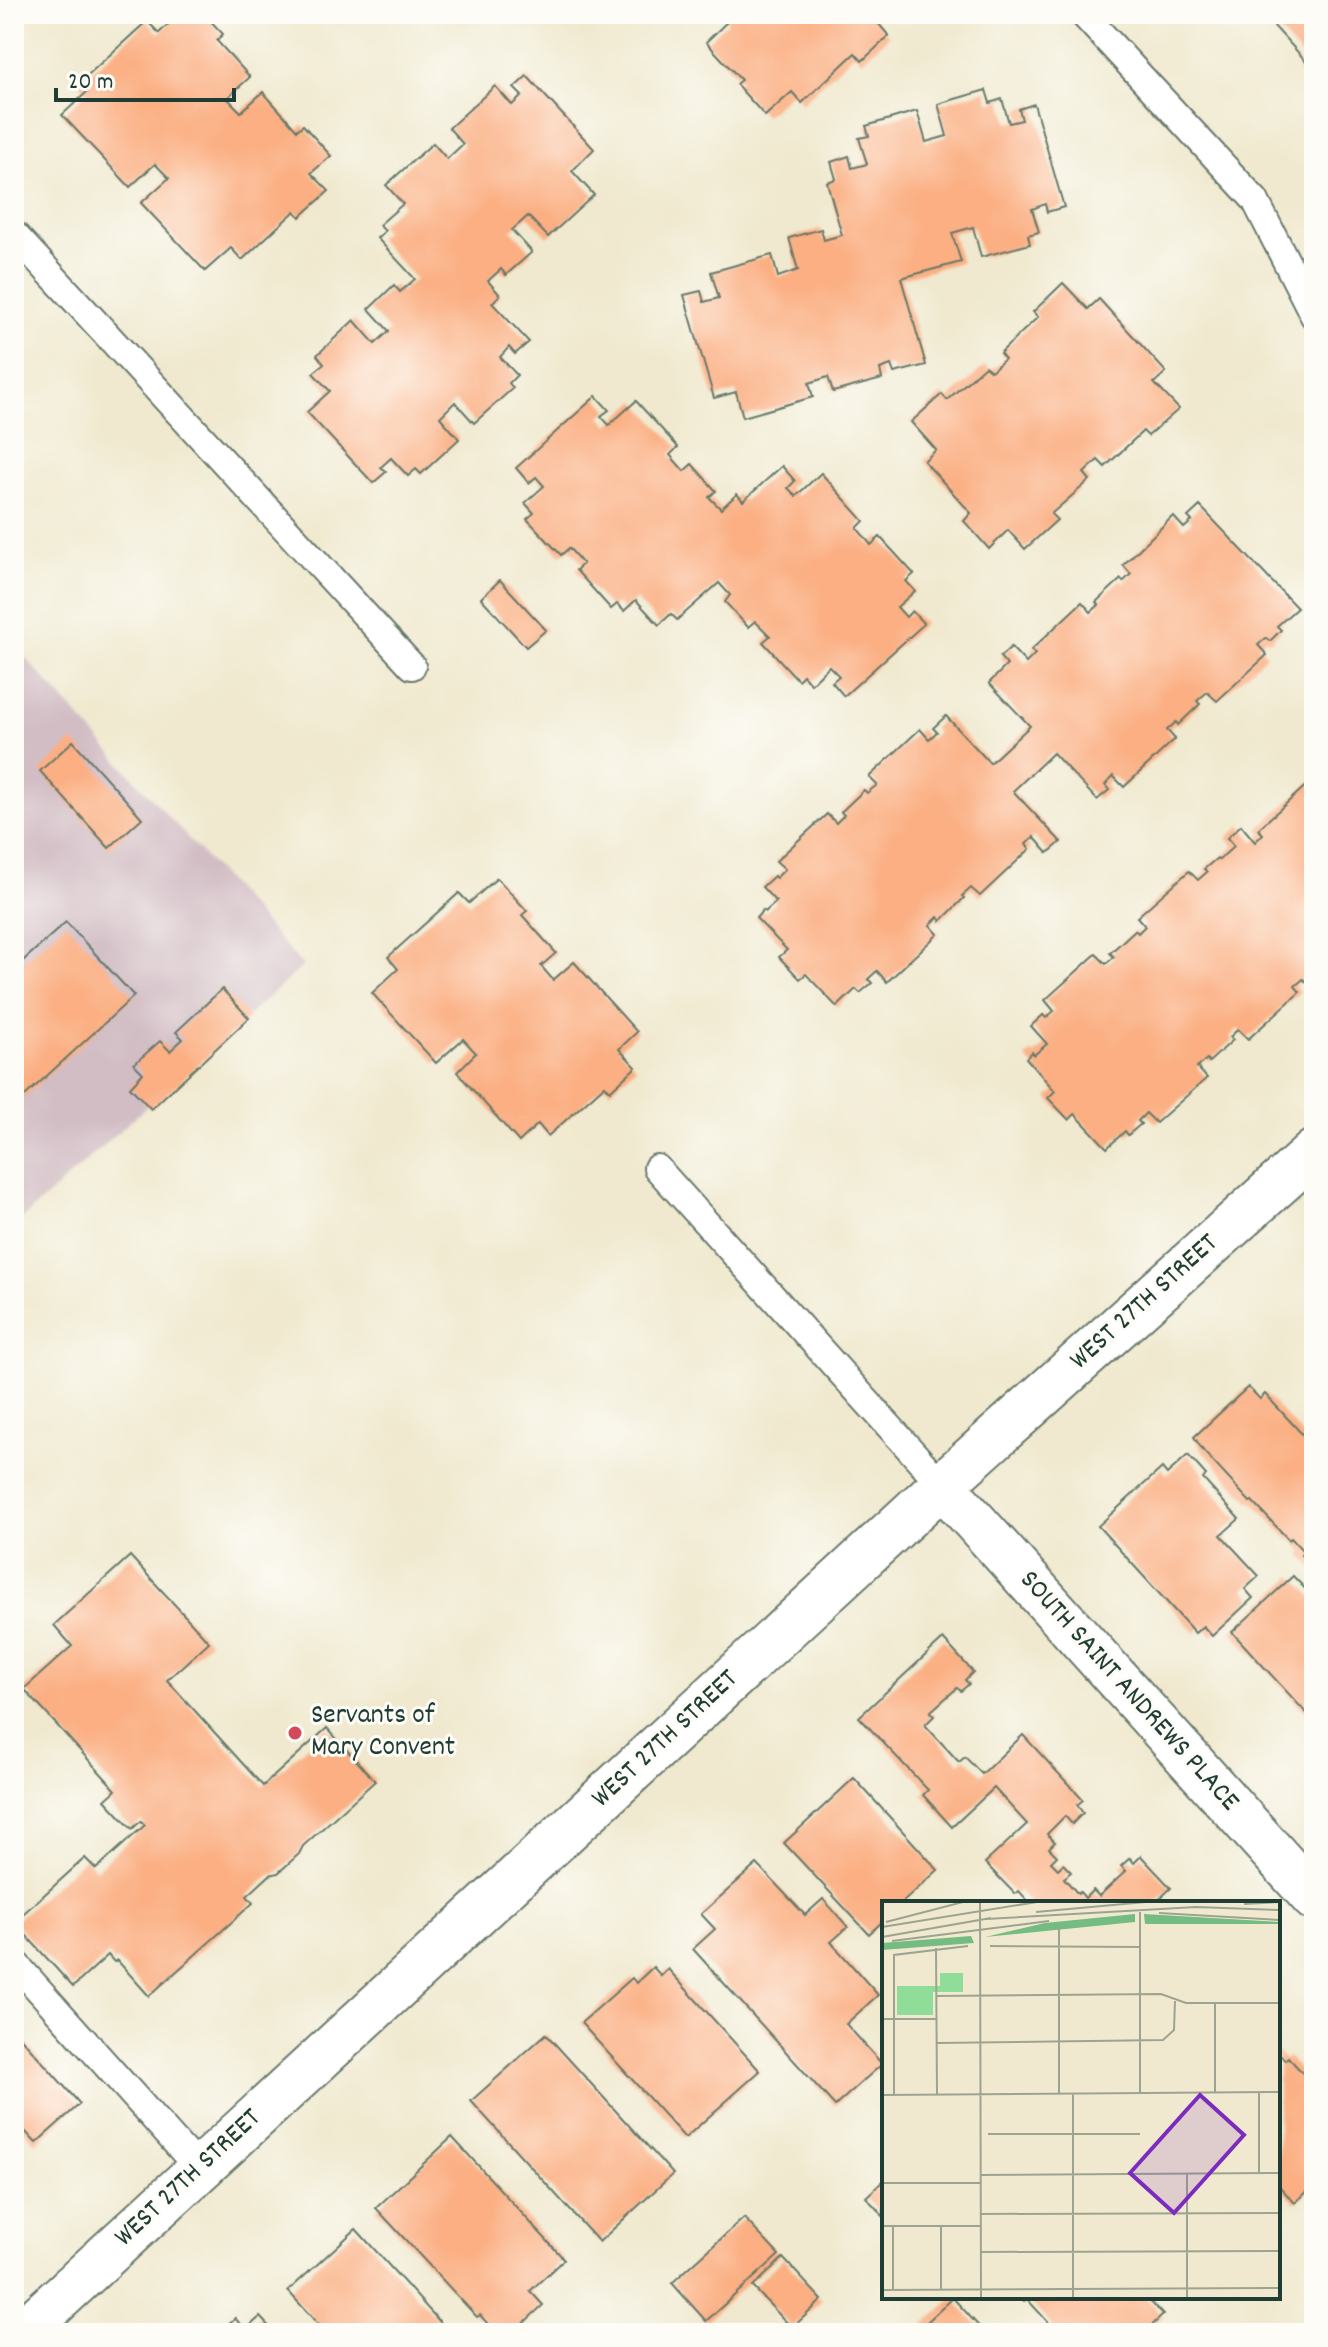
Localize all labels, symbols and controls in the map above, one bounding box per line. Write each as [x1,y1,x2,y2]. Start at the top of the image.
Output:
scale bar [56,52,234,102]
text: 20 m [68,66,114,100]
street label: WEST 27TH STREET [1062,1225,1228,1381]
street label: SOUTH SAINT ANDREWS PLACE [1009,1563,1248,1822]
street label: WEST 27TH STREET [584,1661,748,1819]
place label: Servants of Mary Convent [311,1697,455,1769]
marker: Servants of Mary Convent [286,1724,304,1742]
inset map [882,1901,1280,2299]
street label: WEST 27TH STREET [107,2100,271,2258]

